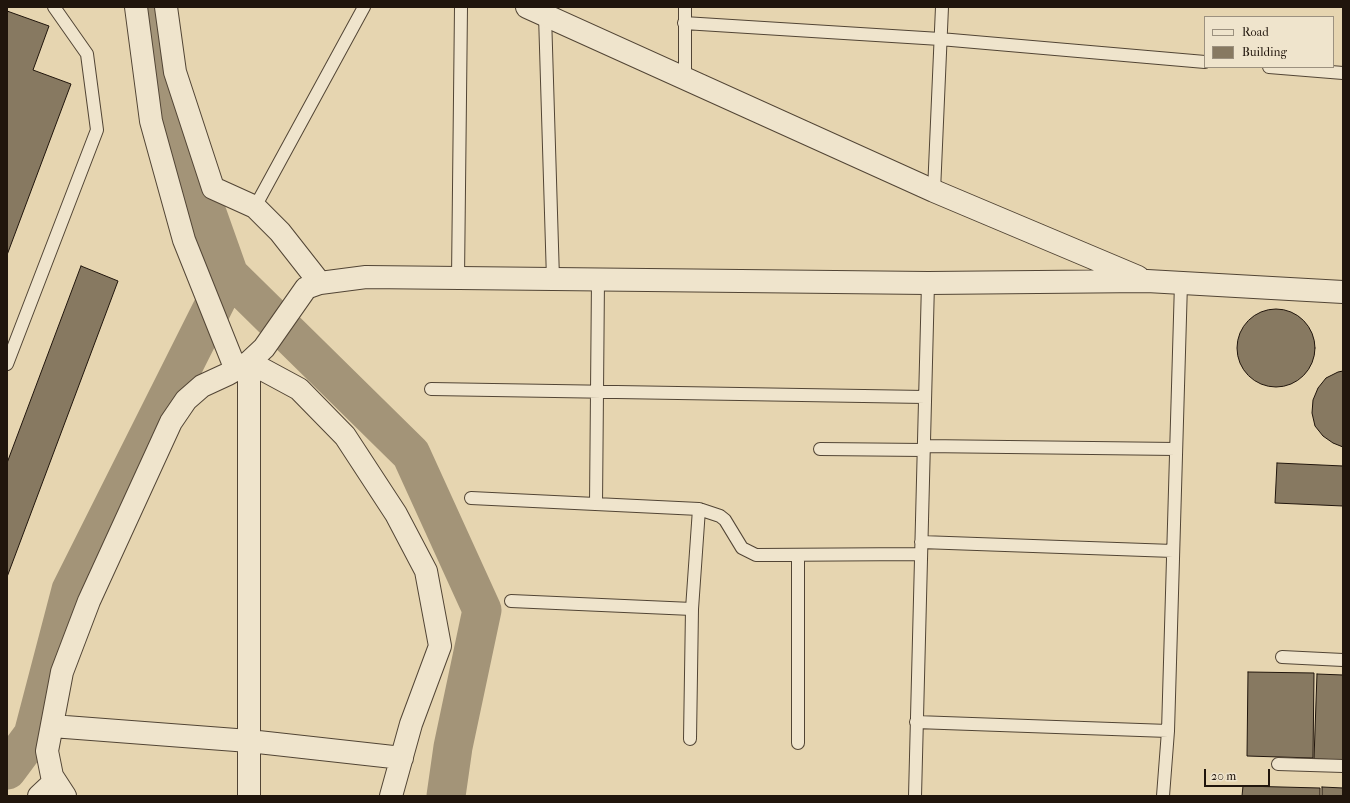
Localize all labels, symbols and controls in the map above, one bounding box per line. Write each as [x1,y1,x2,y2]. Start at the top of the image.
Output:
legend [1204,16,1334,68]
text: Road [1242,25,1269,39]
text: Building [1242,45,1287,59]
scale bar [1206,761,1272,787]
text: 20 m [1211,769,1236,783]

